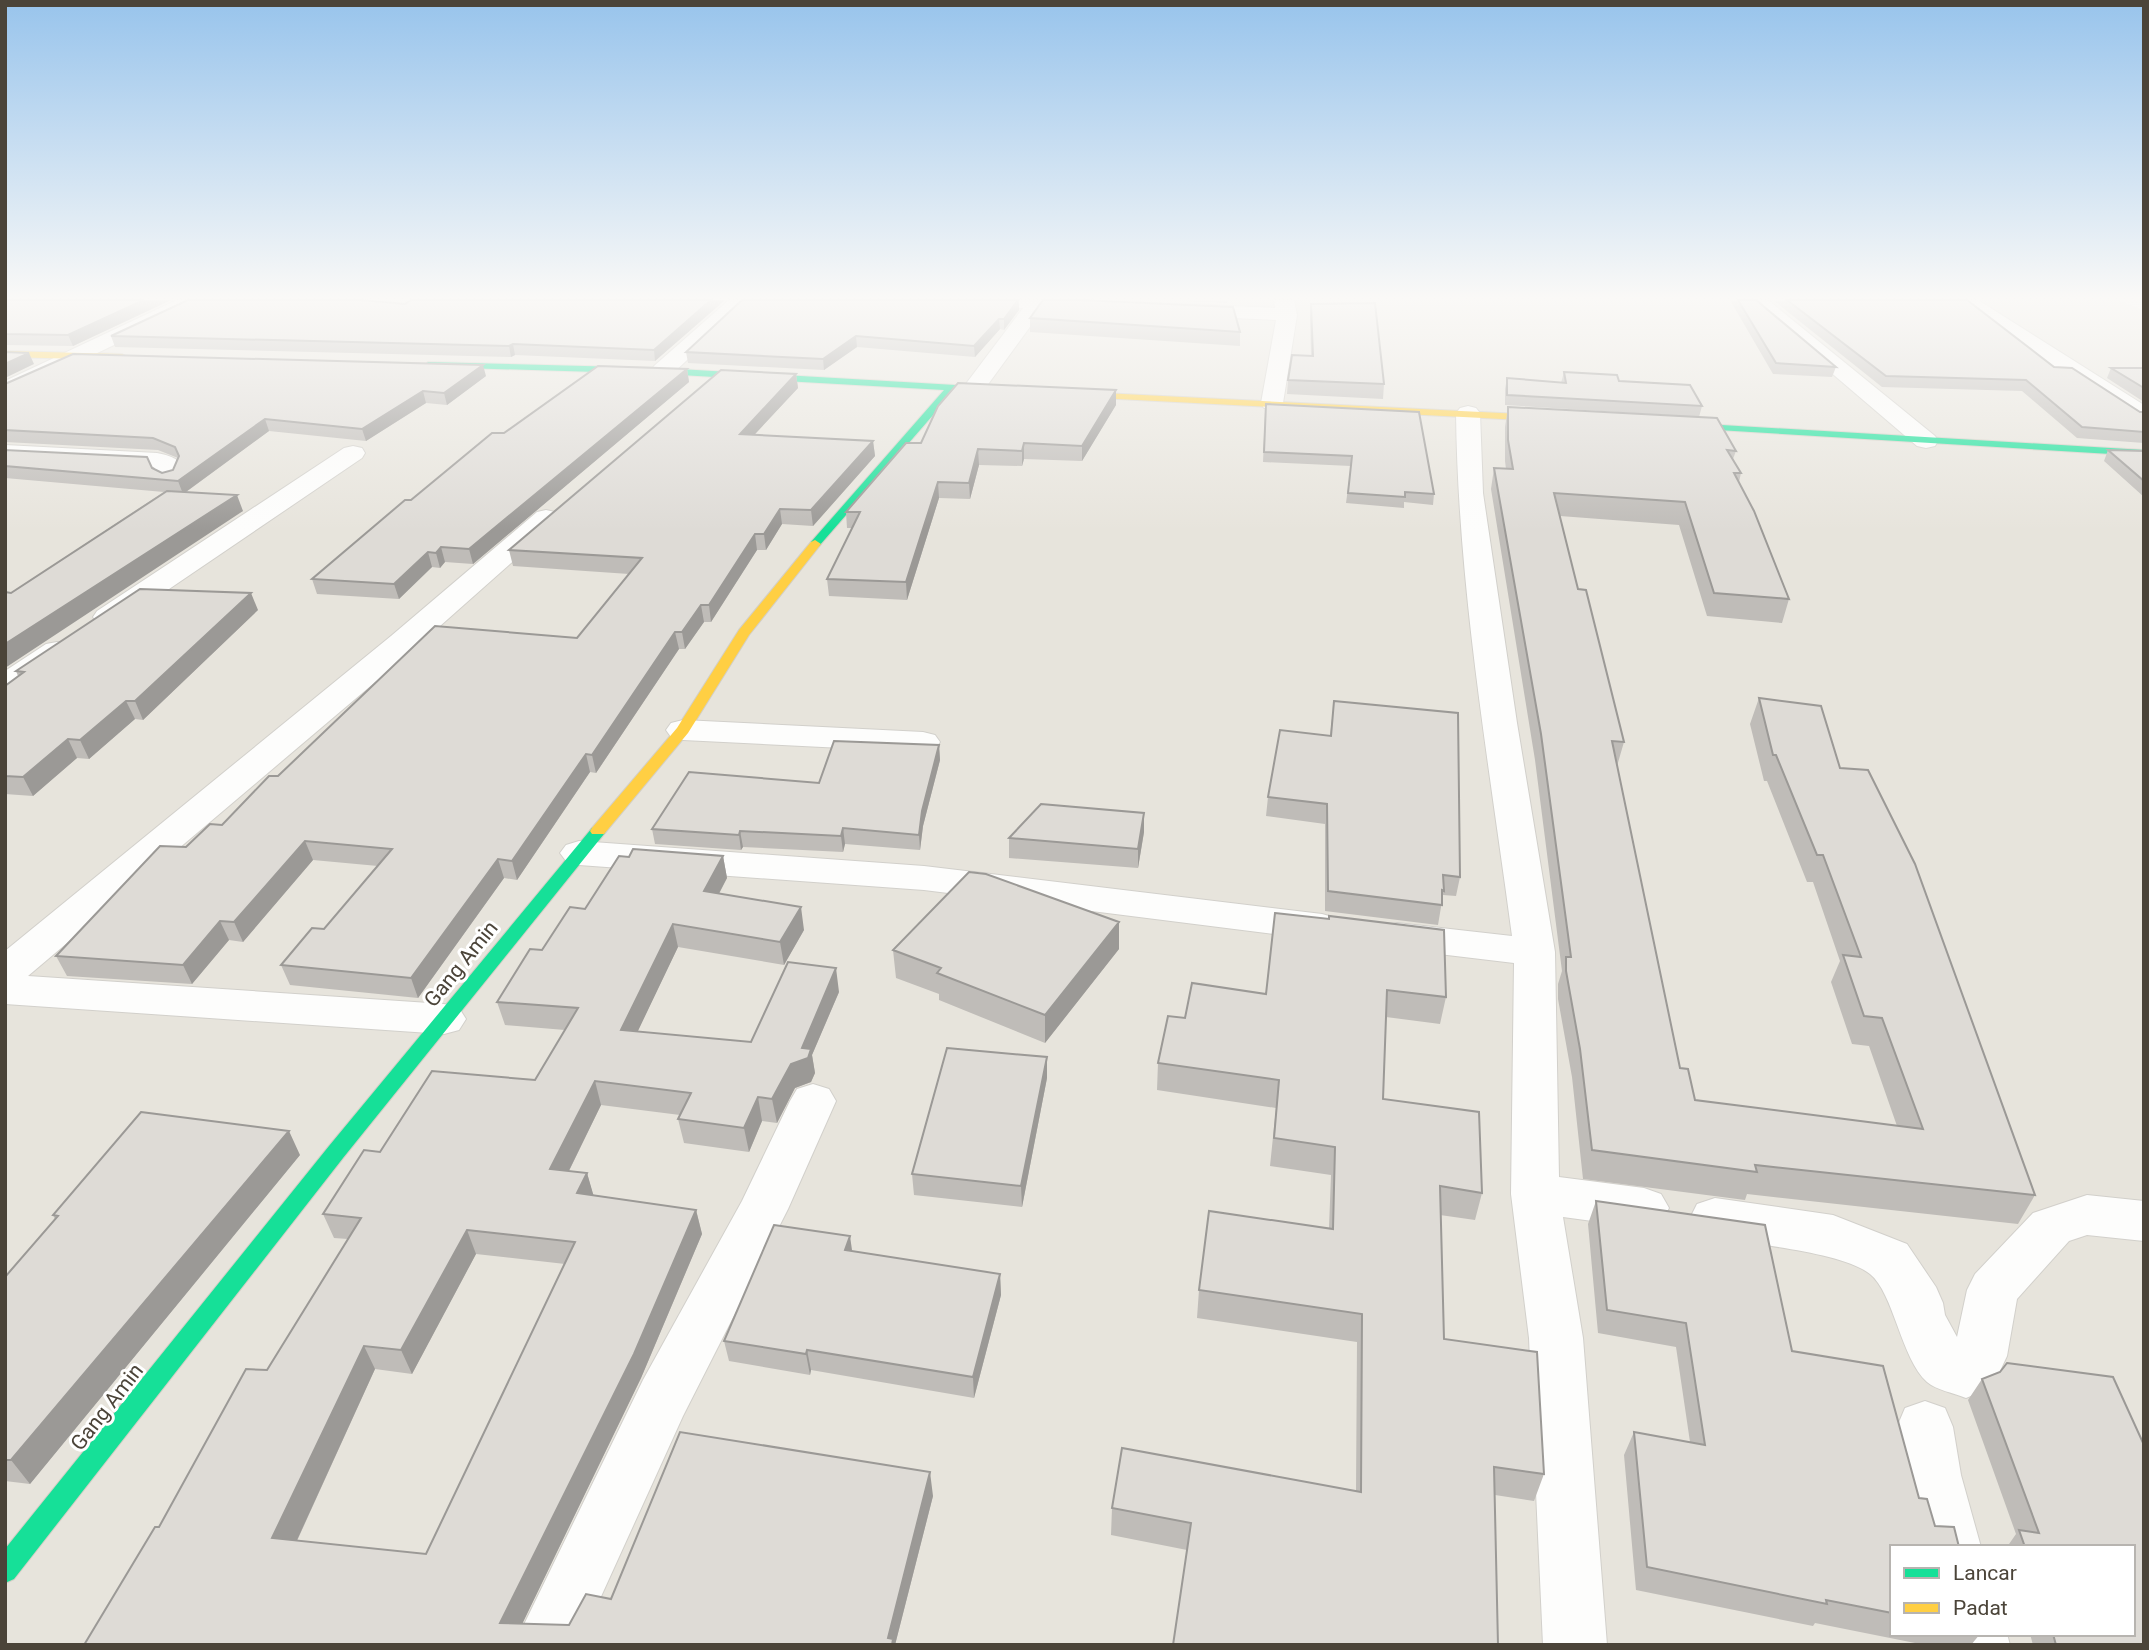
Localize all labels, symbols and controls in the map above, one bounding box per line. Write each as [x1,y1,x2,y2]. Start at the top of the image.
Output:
street label: Gang Amin [419,916,503,1012]
street label: Gang Amin [66,1359,148,1455]
legend [1890,1545,2135,1636]
text: Lancar [1953,1561,2017,1585]
text: Padat [1953,1596,2008,1620]

